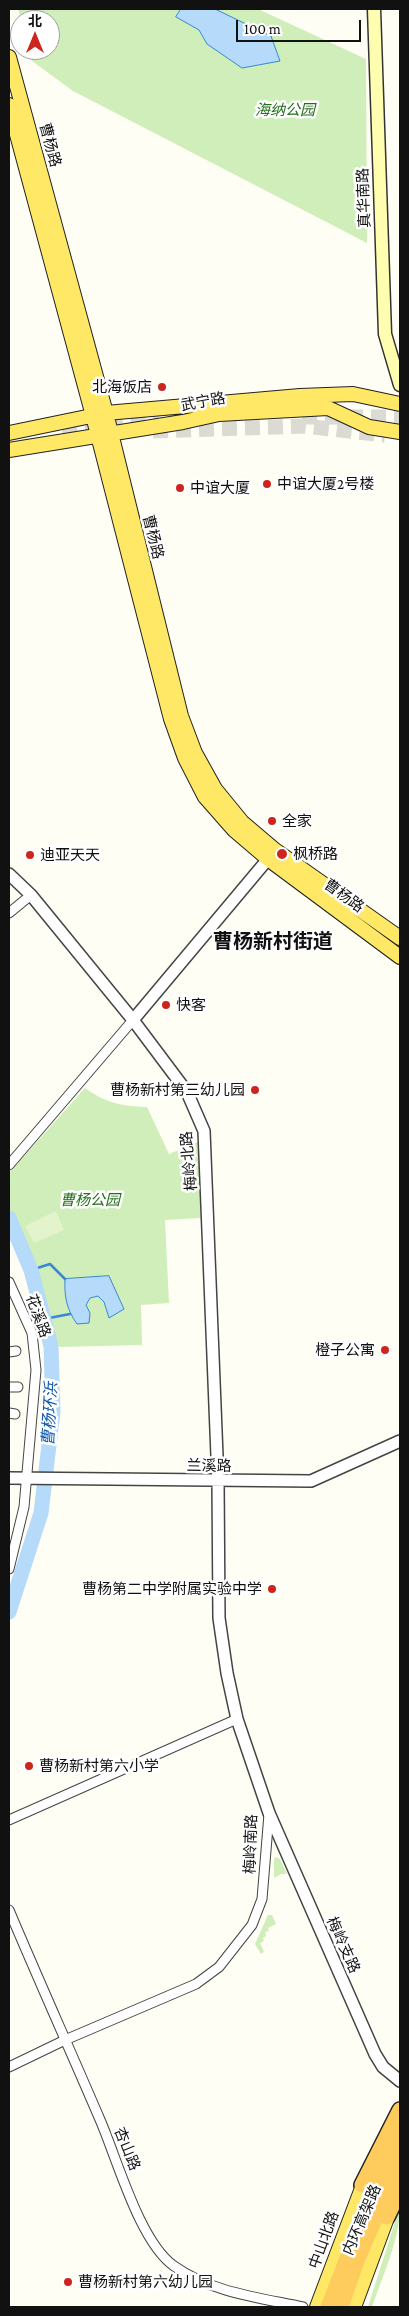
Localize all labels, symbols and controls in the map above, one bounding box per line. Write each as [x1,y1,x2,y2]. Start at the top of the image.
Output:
north arrow [10,10,60,60]
scale bar [239,10,364,42]
text: 北 [28,13,42,29]
text: 100 m [244,21,281,37]
park label: 海纳公园 [255,101,315,119]
street label: 曹杨路 [35,121,65,169]
street label: 真华南路 [354,168,374,228]
place label: 北海饭店 [92,378,152,396]
marker: 北海饭店 [156,381,168,393]
street label: 武宁路 [179,389,227,415]
place label: 中谊大厦2号楼 [277,475,374,493]
marker: 中谊大厦2号楼 [261,478,273,490]
place label: 中谊大厦 [190,479,250,497]
marker: 中谊大厦 [174,482,186,494]
street label: 曹杨路 [139,513,167,561]
place label: 全家 [282,812,312,830]
marker: 全家 [266,815,278,827]
place label: 枫桥路 [293,845,338,863]
place label: 迪亚天天 [40,846,100,864]
marker: 枫桥路 [275,847,289,861]
marker: 迪亚天天 [24,849,36,861]
street label: 曹杨路 [321,875,367,917]
district label: 曹杨新村街道 [213,930,333,954]
place label: 快客 [176,996,206,1014]
marker: 快客 [160,999,172,1011]
place label: 曹杨新村第三幼儿园 [110,1081,245,1099]
marker: 曹杨新村第三幼儿园 [249,1084,261,1096]
street label: 梅岭北路 [177,1130,201,1192]
park label: 曹杨公园 [60,1191,120,1209]
street label: 花溪路 [22,1292,54,1340]
place label: 橙子公寓 [315,1341,375,1359]
marker: 橙子公寓 [379,1344,391,1356]
water label: 曹杨环浜 [39,1382,61,1446]
street label: 兰溪路 [186,1457,232,1475]
place label: 曹杨第二中学附属实验中学 [82,1580,262,1598]
marker: 曹杨第二中学附属实验中学 [266,1583,278,1595]
place label: 曹杨新村第六小学 [39,1757,159,1775]
marker: 曹杨新村第六小学 [23,1760,35,1772]
street label: 梅岭南路 [241,1814,261,1874]
street label: 梅岭支路 [323,1914,363,1976]
street label: 杏山路 [110,2125,144,2173]
street label: 内环高架路 [339,2182,385,2258]
street label: 中山北路 [305,2209,343,2271]
place label: 曹杨新村第六幼儿园 [78,2273,213,2291]
marker: 曹杨新村第六幼儿园 [62,2276,74,2288]

